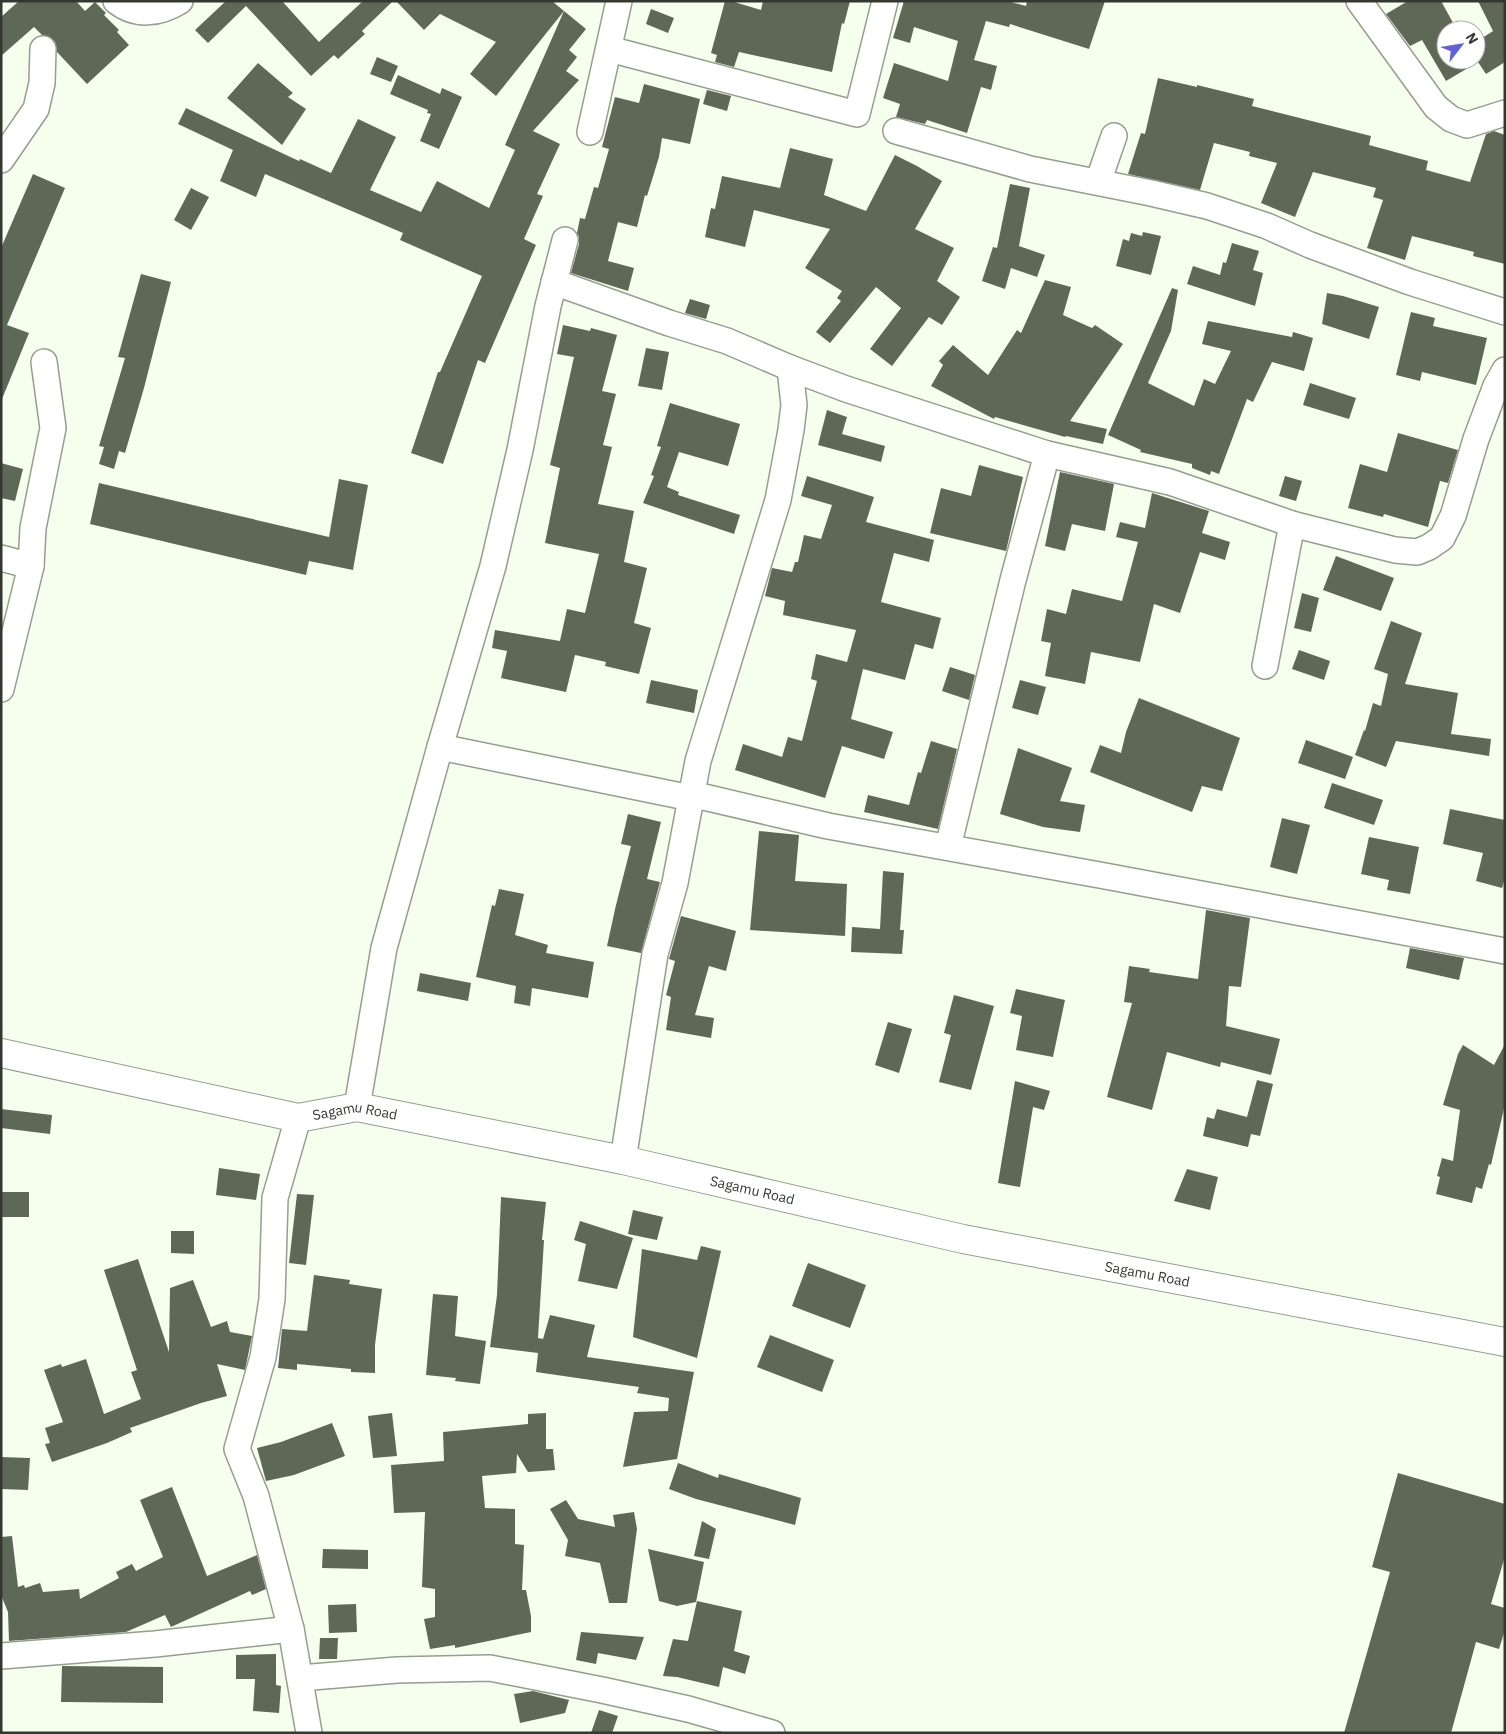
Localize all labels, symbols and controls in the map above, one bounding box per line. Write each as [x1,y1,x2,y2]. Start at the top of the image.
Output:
north arrow [1436,20,1486,70]
text: N [1462,29,1482,47]
street label: Sagamu Road [311,1098,399,1124]
street label: Sagamu Road [708,1172,796,1209]
street label: Sagamu Road [1103,1257,1191,1291]

